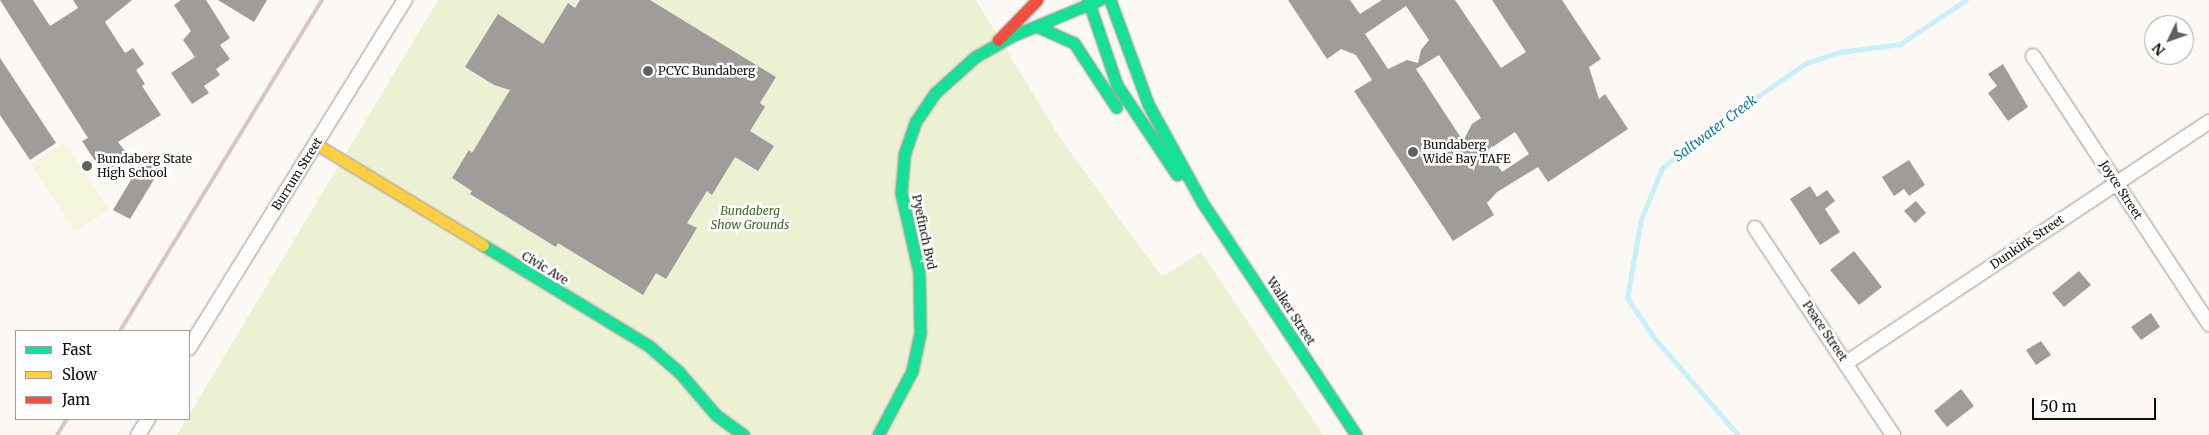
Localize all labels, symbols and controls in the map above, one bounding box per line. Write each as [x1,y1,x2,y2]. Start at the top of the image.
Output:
north arrow [2144,15,2194,65]
text: N [2148,39,2169,60]
place label: PCYC Bundaberg [658,64,755,78]
marker: PCYC Bundaberg [642,65,654,77]
water label: Saltwater Creek [1670,91,1760,165]
street label: Burrum Street [269,135,325,213]
place label: Bundaberg Wide Bay TAFE [1423,138,1511,166]
marker: Bundaberg Wide Bay TAFE [1407,146,1419,158]
place label: Bundaberg State High School [97,152,192,180]
street label: Joyce Street [2097,158,2145,222]
marker: Bundaberg State High School [81,160,93,172]
street label: Pyefinch Bvd [909,193,939,271]
park label: Bundaberg Show Grounds [711,204,789,232]
street label: Dunkirk Street [1987,212,2067,272]
street label: Civic Ave [519,249,571,287]
street label: Walker Street [1264,274,1318,348]
street label: Peace Street [1800,298,1850,364]
legend [15,330,190,420]
text: Fast [62,340,92,359]
text: Slow [62,365,97,384]
scale bar [2034,388,2158,420]
text: Jam [62,390,90,409]
text: 50 m [2040,397,2077,416]

